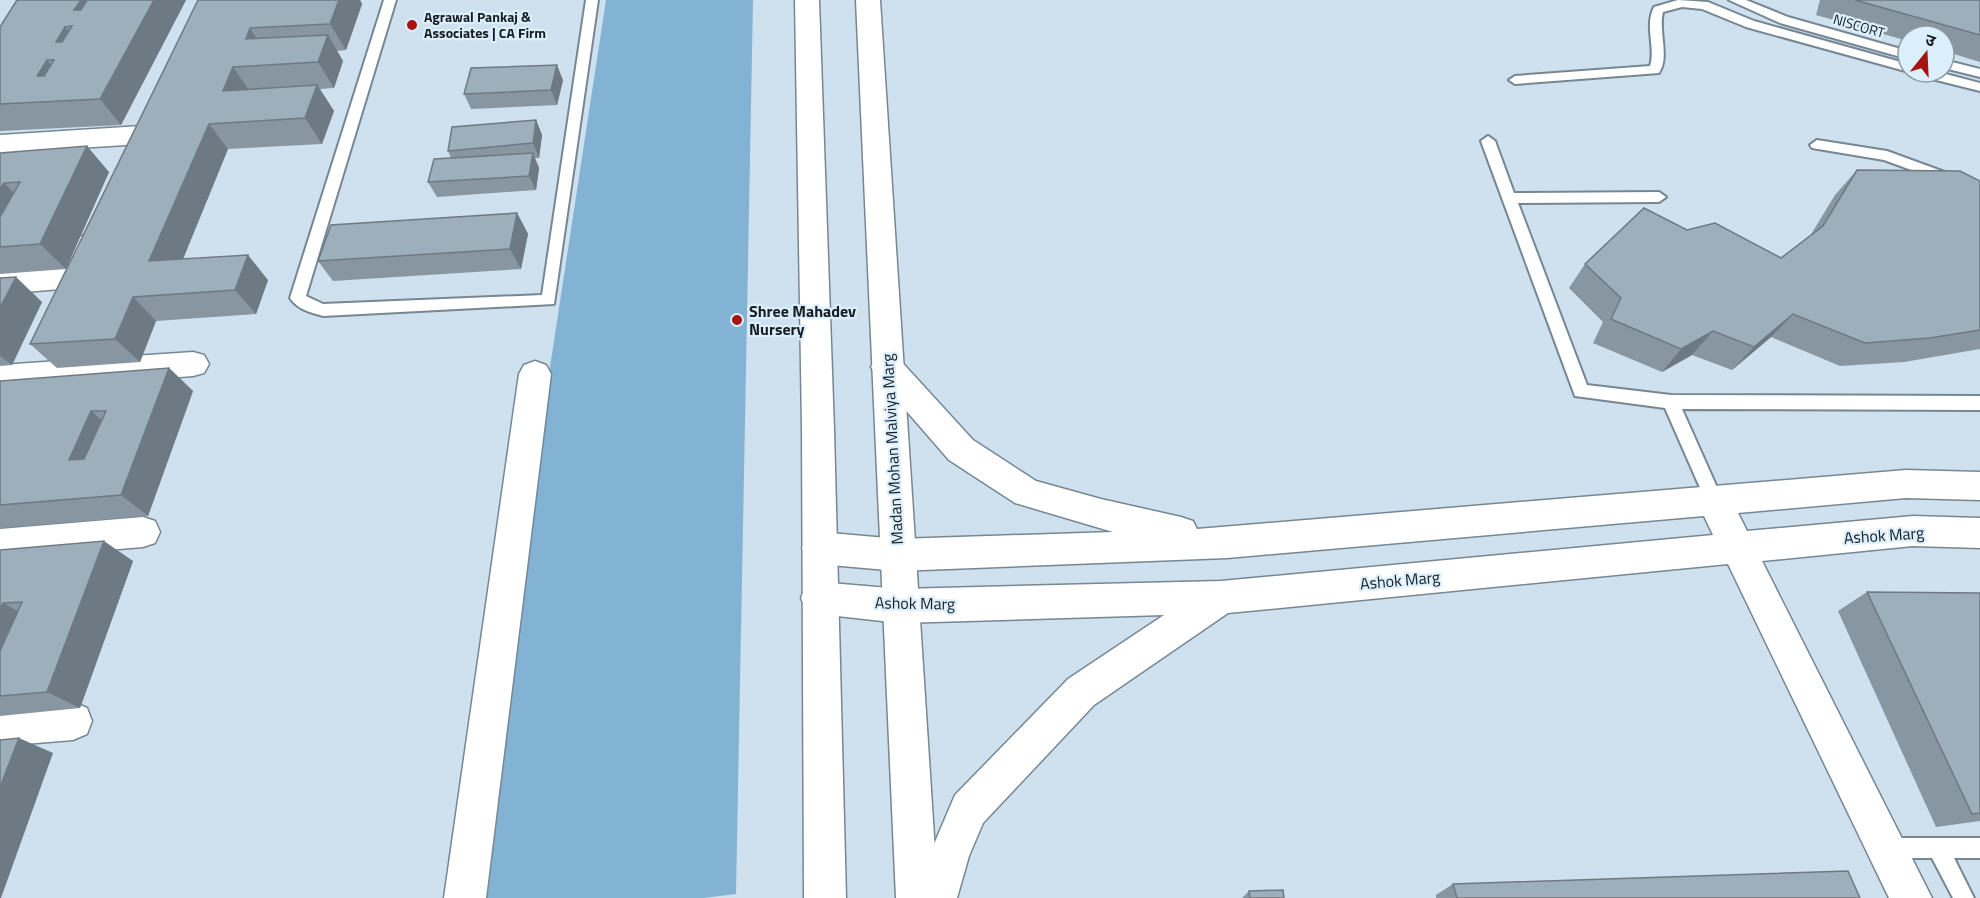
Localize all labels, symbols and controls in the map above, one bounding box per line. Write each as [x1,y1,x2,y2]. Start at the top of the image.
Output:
place label: Agrawal Pankaj & Associates | CA Firm [424,6,546,43]
street label: NISCORT [1831,8,1888,43]
marker: Agrawal Pankaj & Associates | CA Firm [405,18,419,32]
north arrow [1896,24,1956,84]
text: उ [1922,27,1939,53]
place label: Shree Mahadev Nursery [749,299,856,341]
marker: Shree Mahadev Nursery [730,313,744,327]
street label: Madan Mohan Malviya Marg [875,353,909,545]
street label: Ashok Marg [1843,520,1925,550]
street label: Ashok Marg [1359,565,1441,595]
street label: Ashok Marg [875,590,955,616]

